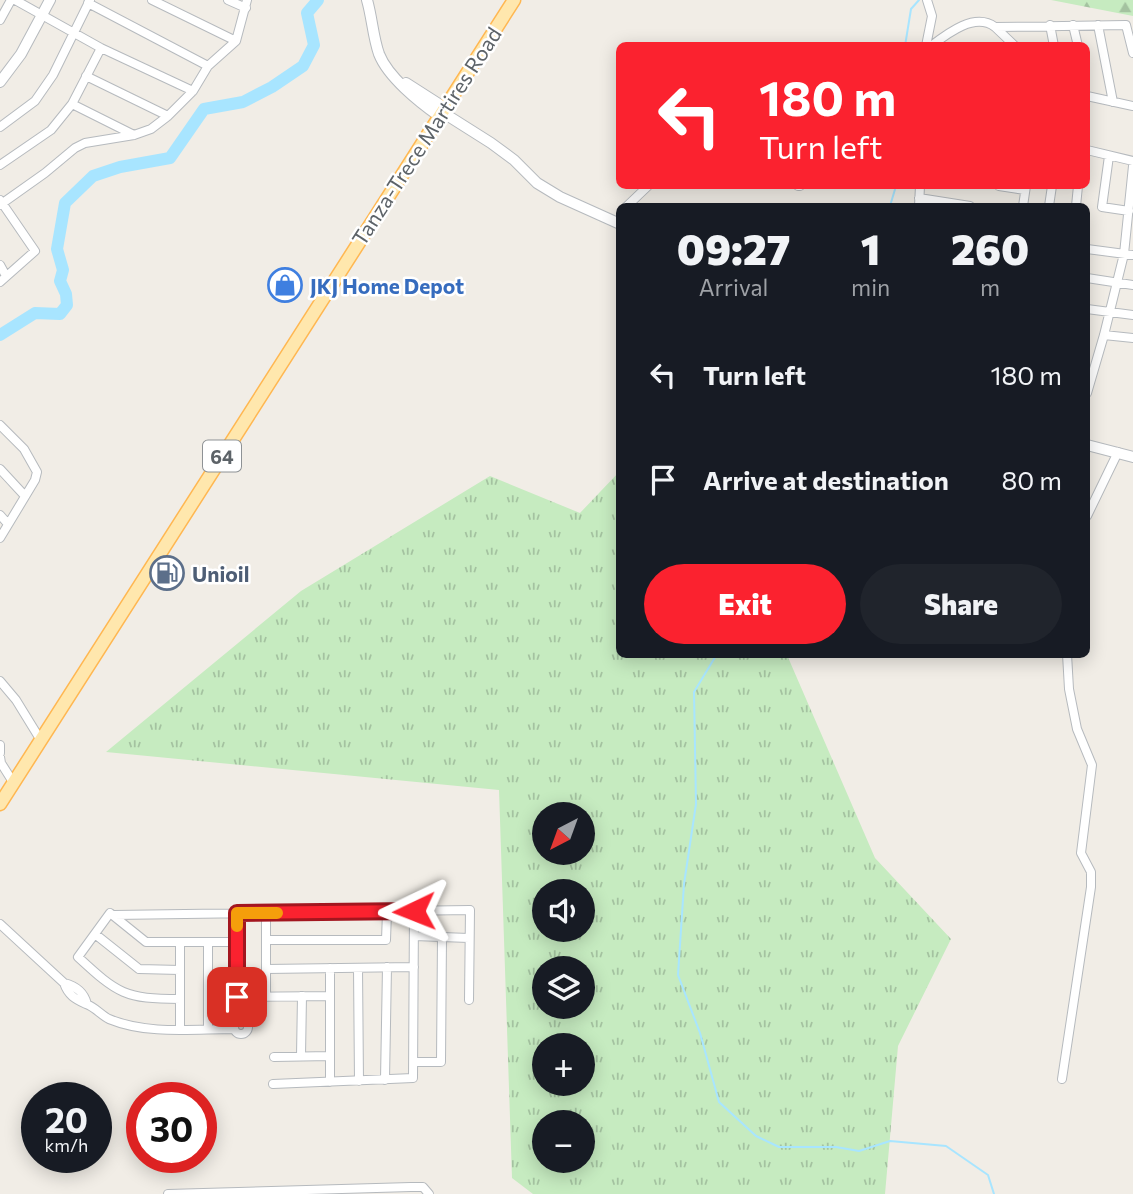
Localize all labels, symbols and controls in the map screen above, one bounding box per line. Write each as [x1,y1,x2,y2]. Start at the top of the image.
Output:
street label: Tanza-Trece Martires Road [346,22,506,250]
text: 180 m [759,66,896,126]
icon: left [644,70,735,161]
text: Turn left [759,126,883,166]
text: 09:27 [677,222,790,274]
text: 1 [861,222,880,274]
text: 260 [951,222,1029,274]
shop icon: JKJ Home Depot [266,266,304,304]
place label: JKJ Home Depot [310,273,464,298]
text: Arrival [699,273,768,301]
text: min [851,273,890,301]
text: m [980,273,1000,301]
icon: left [644,356,682,394]
text: Turn left [703,359,806,390]
text: 180 m [990,359,1062,390]
road number: 64 [203,440,241,471]
icon: arrive [644,461,682,499]
text: Arrive at destination [703,464,949,495]
text: 80 m [1002,464,1062,495]
fuel station icon: Unioil [148,554,186,592]
place label: Unioil [192,561,249,586]
button: Exit [644,564,846,644]
button: Share [860,564,1062,644]
north arrow [532,802,595,864]
map controls [532,802,595,1173]
position arrow [377,874,451,948]
button: sound [532,879,595,942]
button: layers [532,956,595,1019]
pin [207,967,267,1027]
icon: arrive [218,978,256,1016]
button: + [532,1033,595,1096]
speed limit sign: 30 [126,1082,217,1173]
text: 20 [45,1097,88,1140]
button: − [532,1110,595,1173]
text: km/h [45,1134,88,1156]

